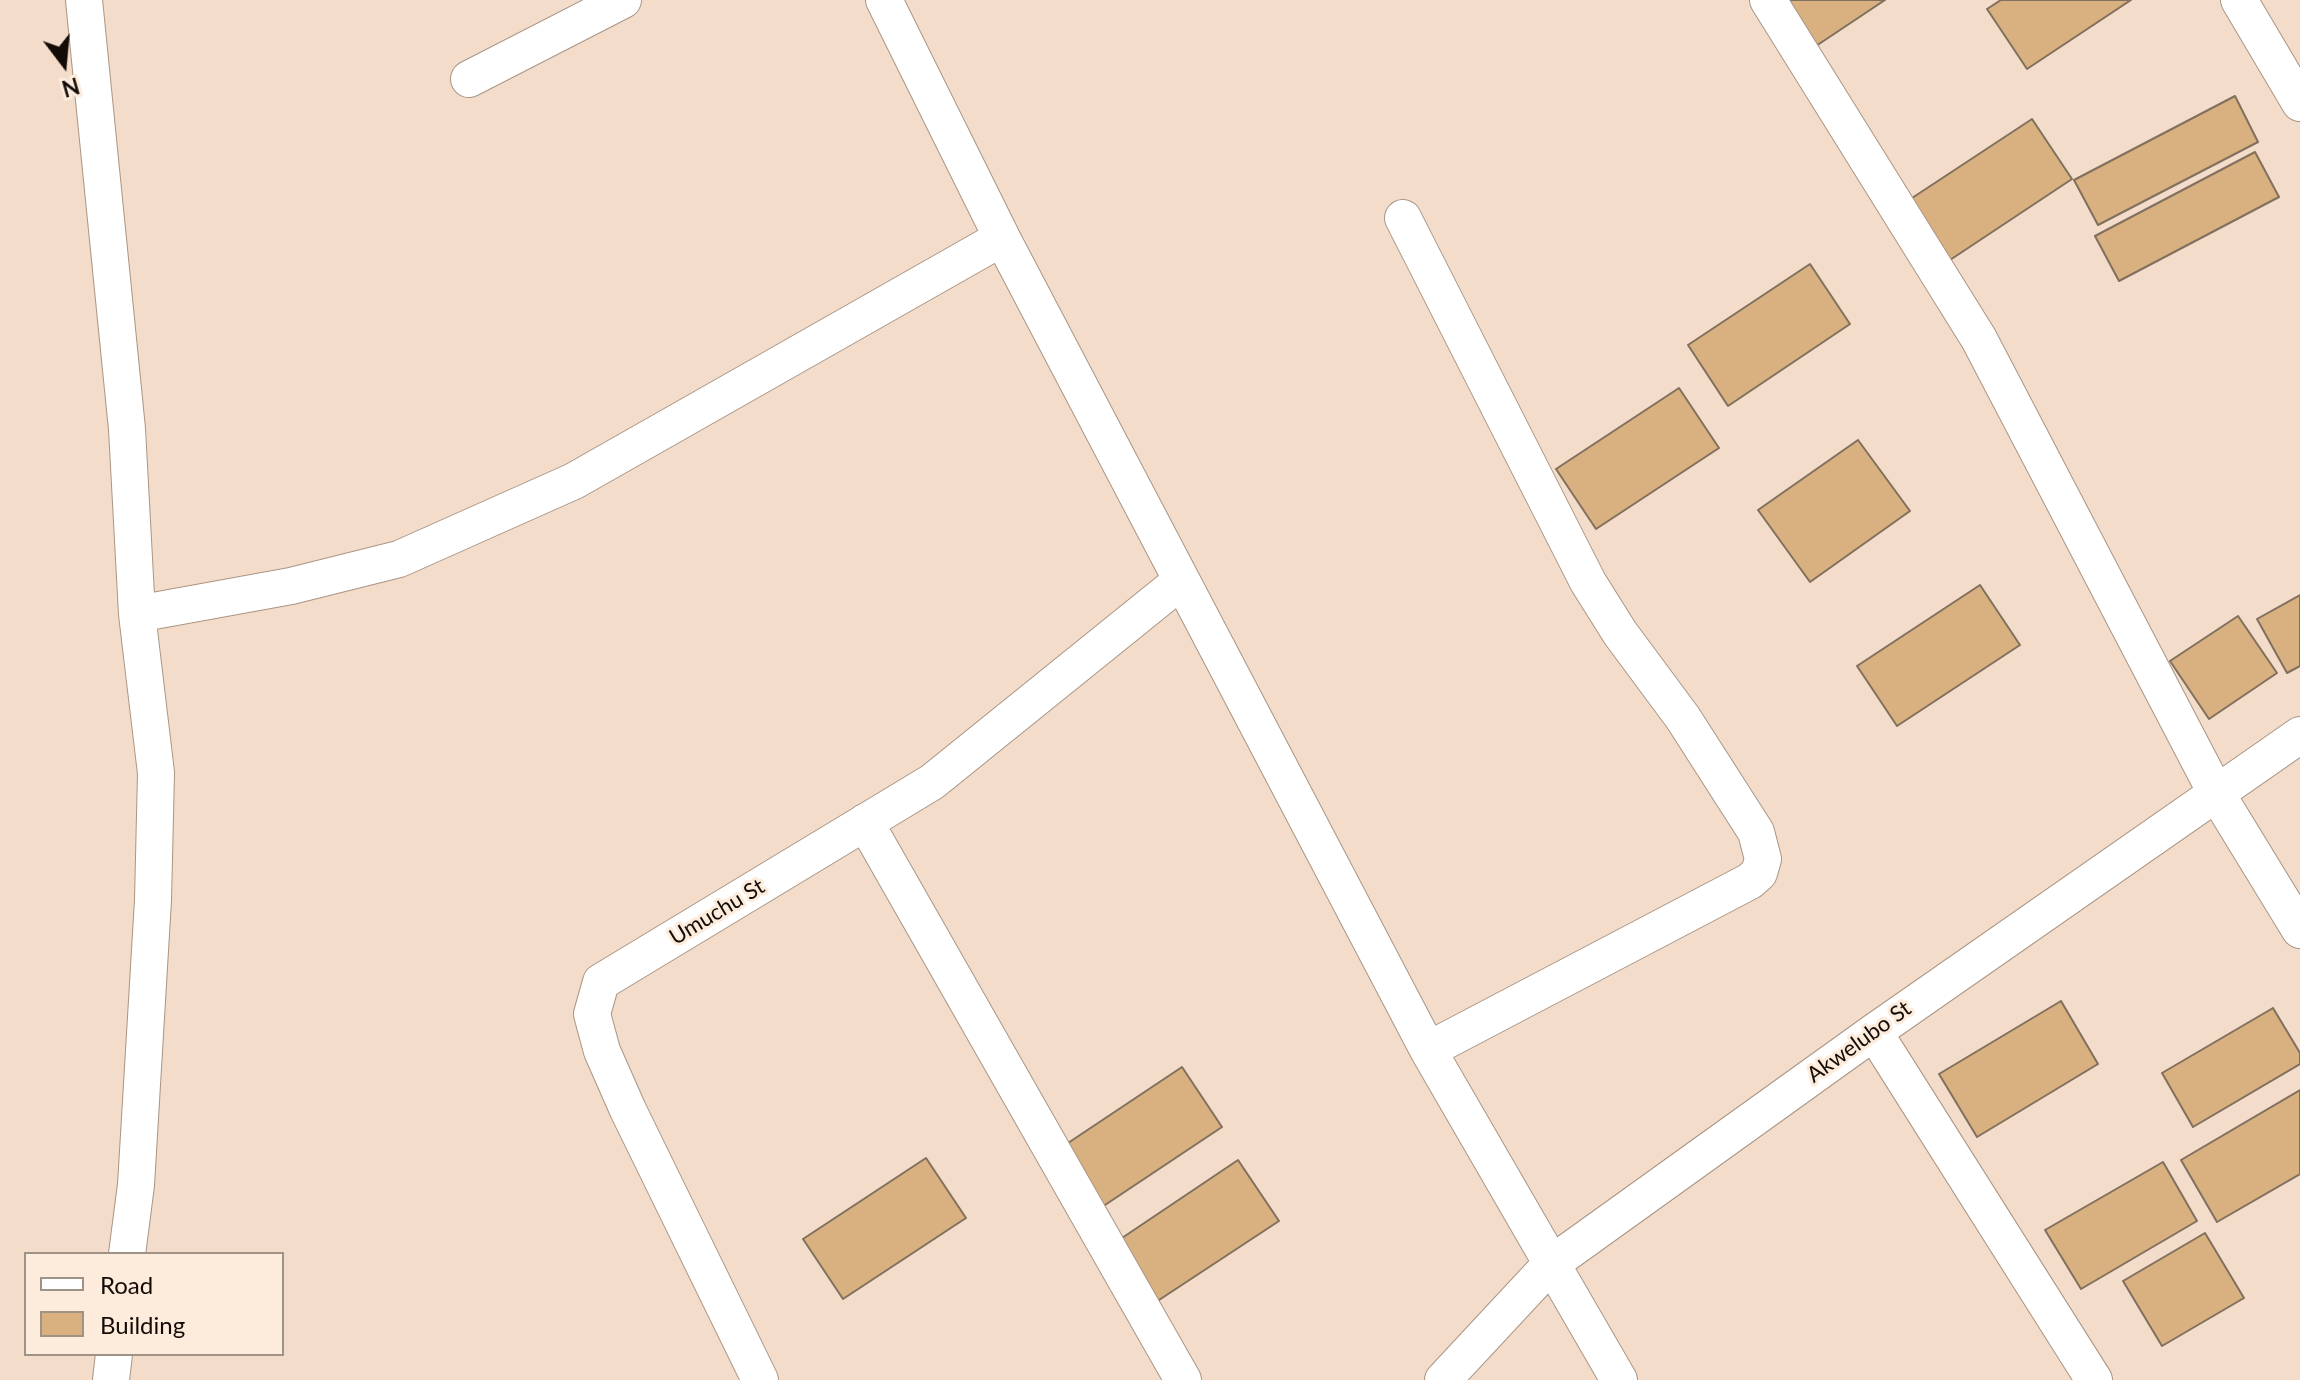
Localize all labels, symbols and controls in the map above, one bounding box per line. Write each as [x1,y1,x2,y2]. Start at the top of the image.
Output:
north arrow [24,24,104,104]
text: N [59,72,83,103]
street label: Umuchu St [665,873,769,951]
street label: Akwelubo St [1802,995,1916,1089]
legend [24,1252,284,1356]
text: Road [100,1270,153,1299]
text: Building [100,1310,185,1339]

